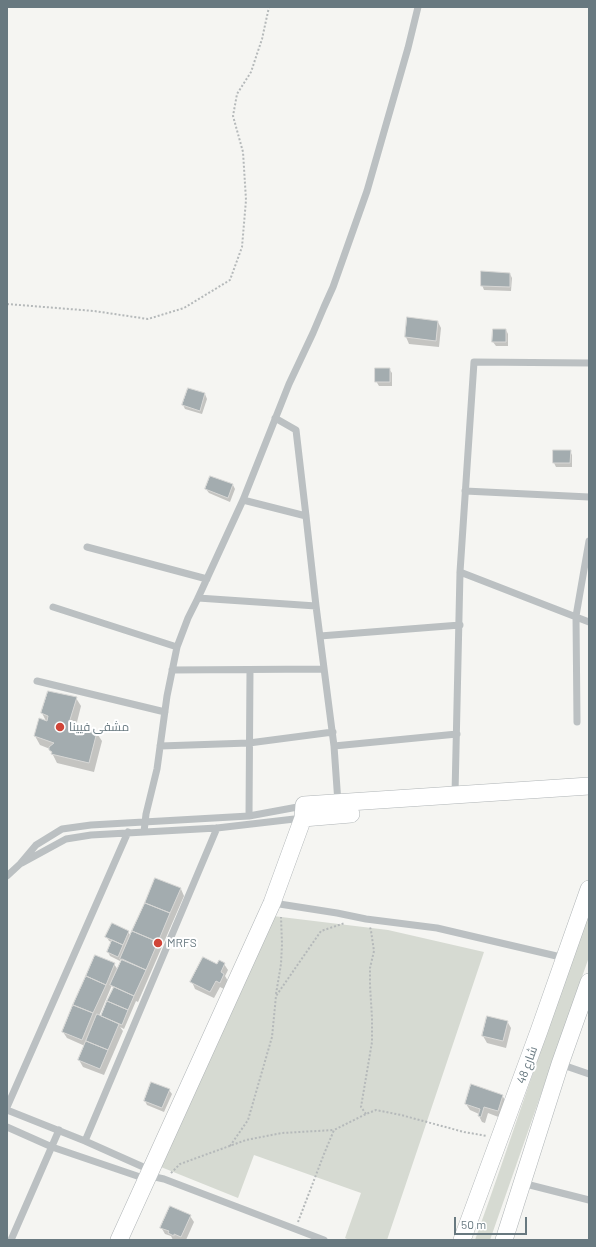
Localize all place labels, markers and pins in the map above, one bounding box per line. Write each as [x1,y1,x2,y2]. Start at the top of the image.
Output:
place label: مشفى فيينا [69,720,129,734]
marker: مشفى فيينا [54,721,66,733]
place label: MRFS [167,936,197,950]
marker: MRFS [152,937,164,949]

